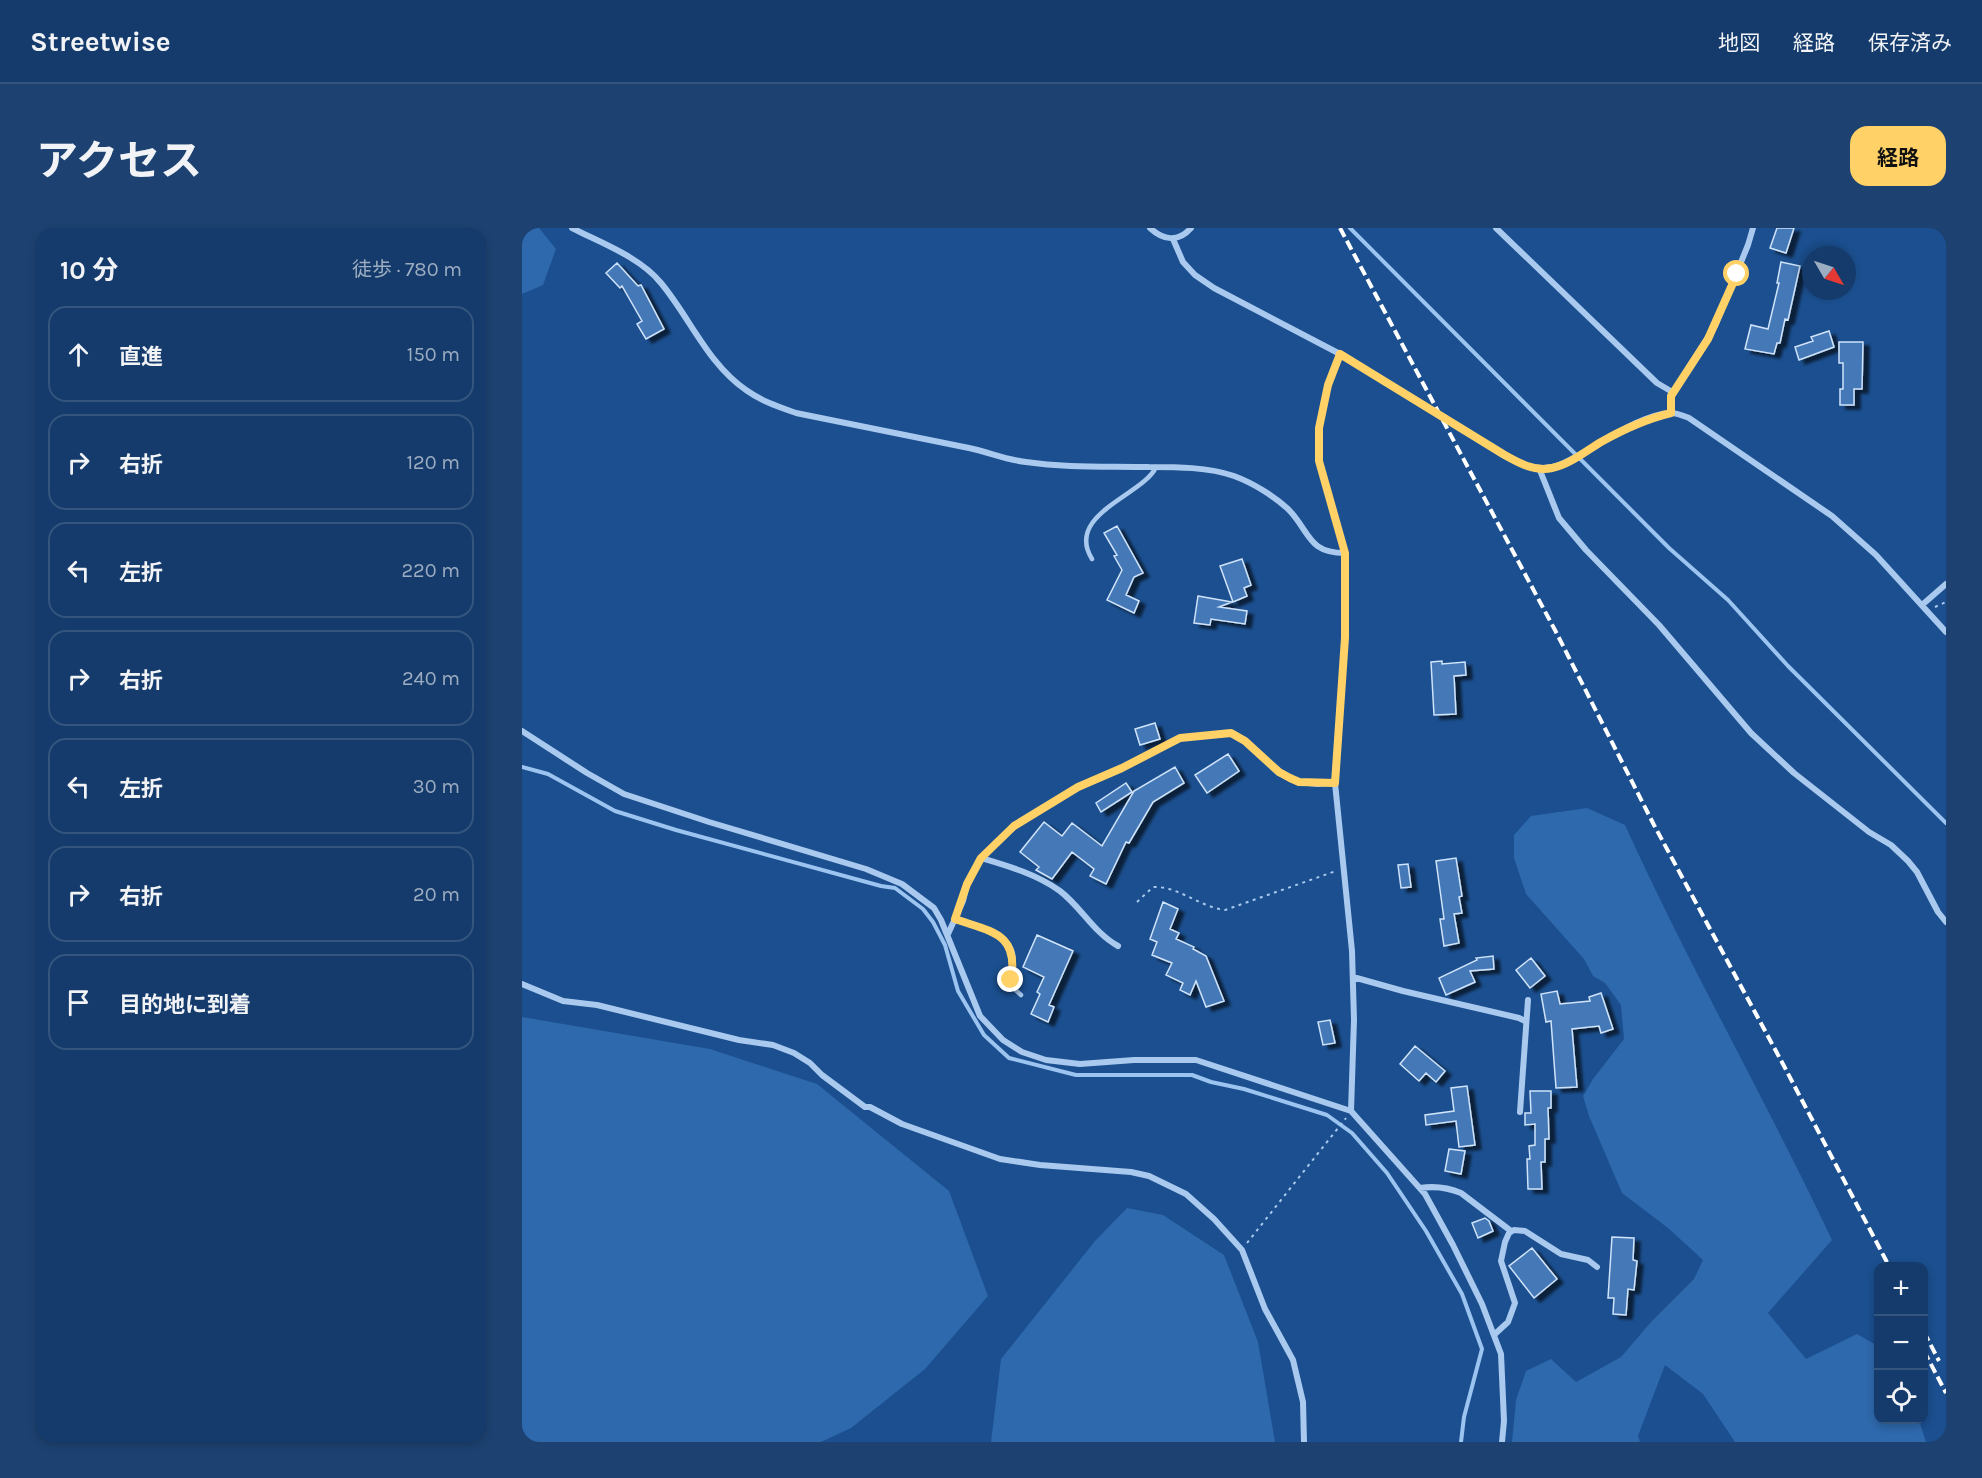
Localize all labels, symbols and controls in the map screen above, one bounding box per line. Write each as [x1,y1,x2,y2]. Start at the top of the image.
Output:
text: Streetwise [30,25,171,58]
text: 地図 [1718,31,1760,55]
text: 経路 [1793,31,1835,55]
text: 保存済み [1868,31,1952,55]
button: 経路 [1850,126,1946,186]
text: アクセス [36,136,202,186]
north arrow [1802,246,1856,300]
text: 10 分 [60,255,118,286]
text: 徒歩 · 780 m [352,258,462,281]
route start [1723,260,1749,286]
icon: ahead [62,338,95,371]
text: 150 m [407,343,460,366]
text: 直進 [119,344,163,370]
icon: right [62,446,95,479]
text: 120 m [406,451,460,474]
text: 右折 [119,452,163,478]
icon: left [62,554,95,587]
text: 220 m [401,559,460,582]
text: 左折 [119,560,163,586]
icon: right [62,662,95,695]
text: 240 m [402,667,460,690]
text: 右折 [119,668,163,694]
icon: left [62,770,95,803]
text: 30 m [413,775,460,798]
text: 左折 [119,776,163,802]
icon: right [62,878,95,911]
text: 20 m [413,883,460,906]
text: 右折 [119,884,163,910]
route end [997,966,1023,992]
icon: arrive [62,986,95,1019]
text: 目的地に到着 [119,992,251,1018]
map controls [1874,1262,1928,1424]
button: + [1874,1262,1928,1316]
button: − [1874,1316,1928,1370]
button: locate [1874,1370,1928,1424]

